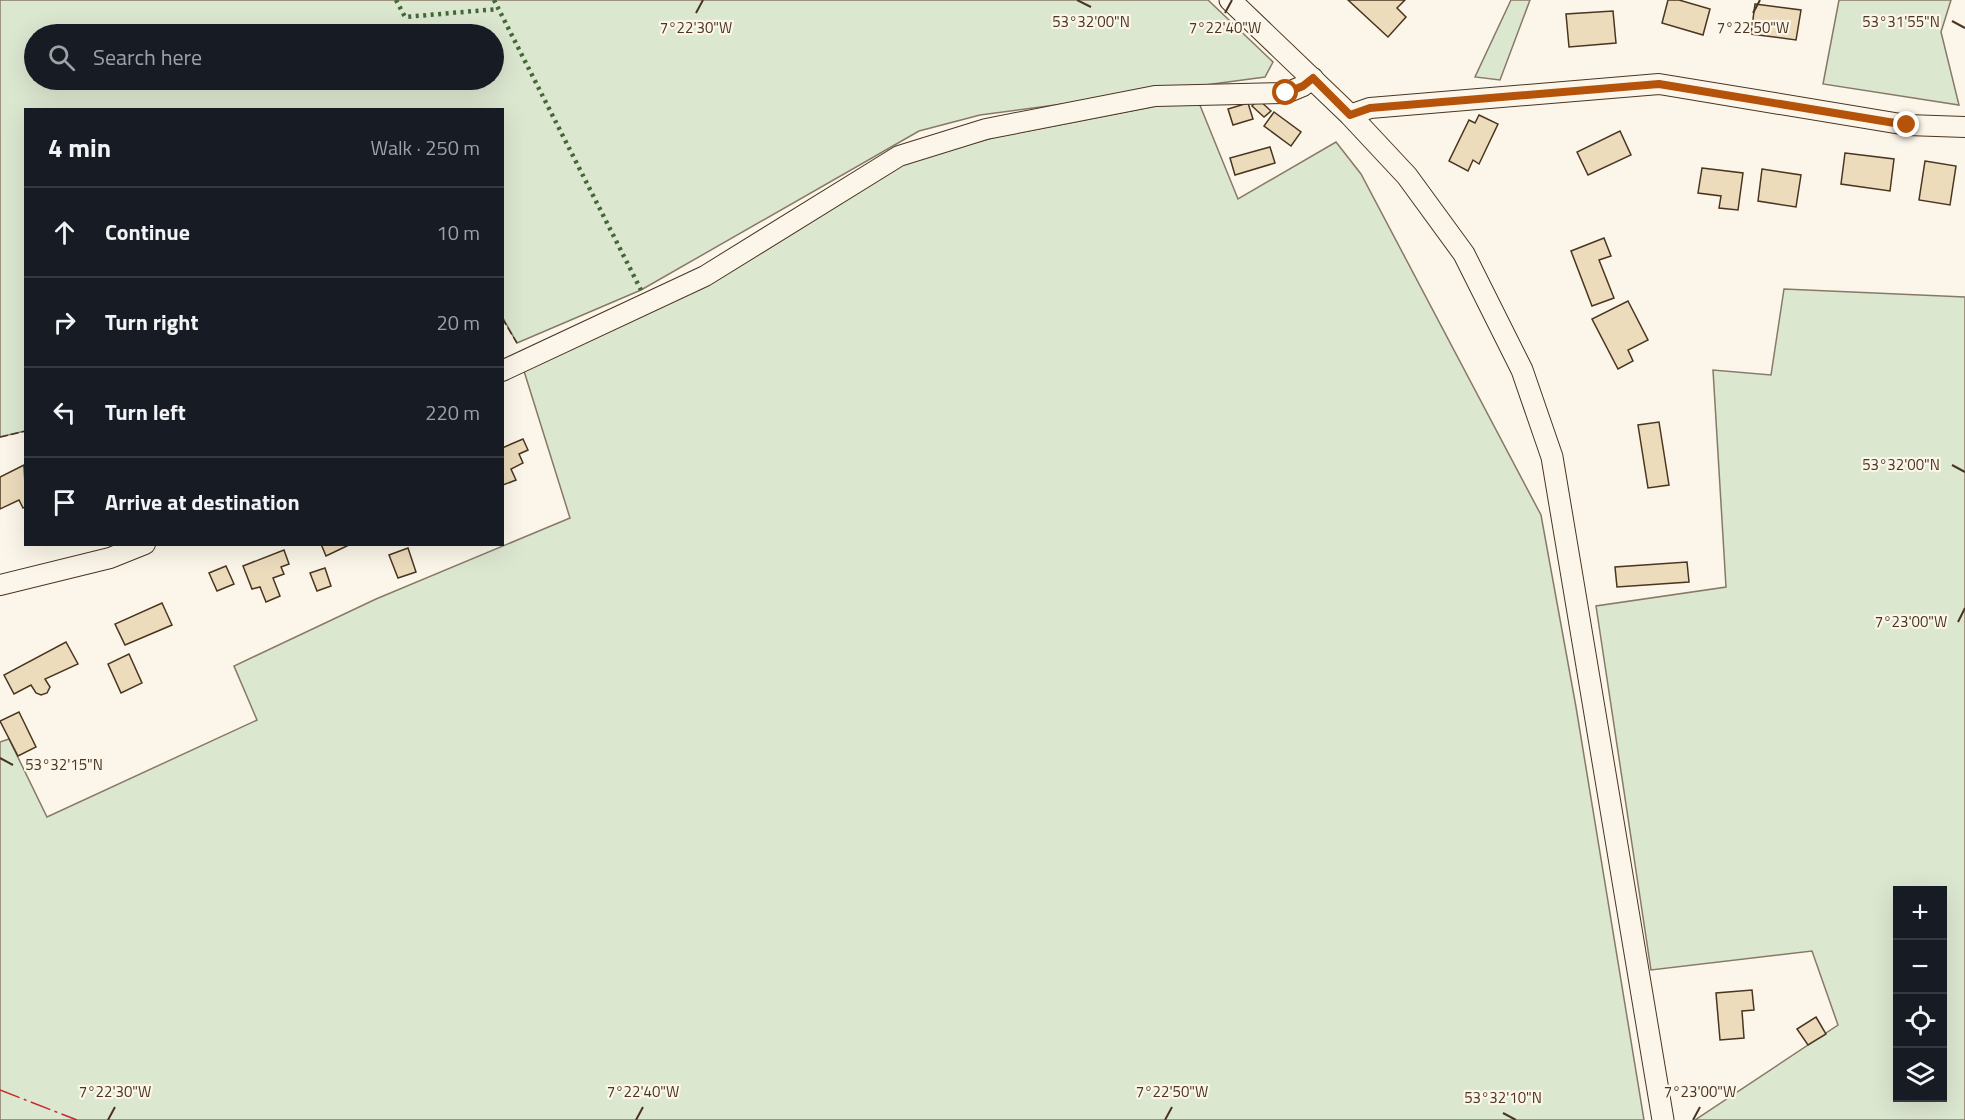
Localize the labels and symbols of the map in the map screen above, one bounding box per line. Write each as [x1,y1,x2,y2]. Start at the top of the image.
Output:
text: 53°32'00"N [1052,10,1130,33]
text: 53°31'55"N [1862,10,1940,33]
text: 7°22'30"W [660,16,732,39]
text: 7°22'40"W [1189,16,1261,39]
text: 7°22'50"W [1717,16,1789,39]
route start [1272,79,1298,105]
route end [1893,111,1919,137]
text: 53°32'00"N [1862,453,1940,476]
text: 7°23'00"W [1875,610,1947,633]
text: 53°32'15"N [25,753,103,776]
text: 7°22'30"W [79,1080,151,1103]
text: 7°22'40"W [607,1080,679,1103]
text: 7°22'50"W [1136,1080,1208,1103]
text: 7°23'00"W [1664,1080,1736,1103]
text: 53°32'10"N [1464,1086,1542,1109]

